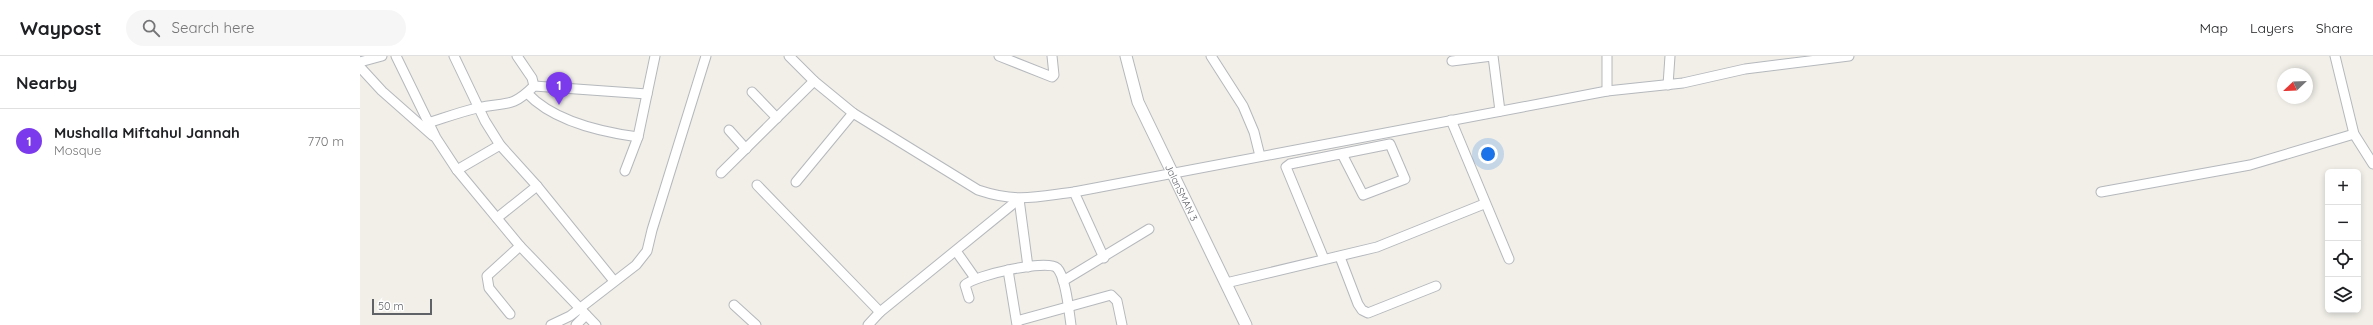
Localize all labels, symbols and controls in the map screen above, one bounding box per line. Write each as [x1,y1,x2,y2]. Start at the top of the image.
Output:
search box [126,10,406,46]
text: Waypost [20,16,102,40]
icon: search [140,17,162,39]
text: Search here [172,18,254,37]
text: Map [2199,19,2228,37]
text: Layers [2250,19,2294,37]
text: Share [2316,19,2353,37]
north arrow [2277,68,2313,104]
text: Nearby [16,72,77,93]
pin: 1 [546,72,572,105]
text: Mushalla Miftahul Jannah [54,123,240,142]
text: 1 [26,133,32,149]
text: 770 m [308,133,344,149]
text: Mosque [54,142,101,158]
your location [1478,144,1498,164]
street label: JalanSMAN 3 [1163,162,1201,223]
map controls [2325,169,2361,313]
button: + [2325,169,2361,205]
button: − [2325,205,2361,241]
button: locate [2325,241,2361,277]
button: layers [2325,277,2361,313]
scale bar [372,297,432,316]
text: 50 m [378,299,404,313]

